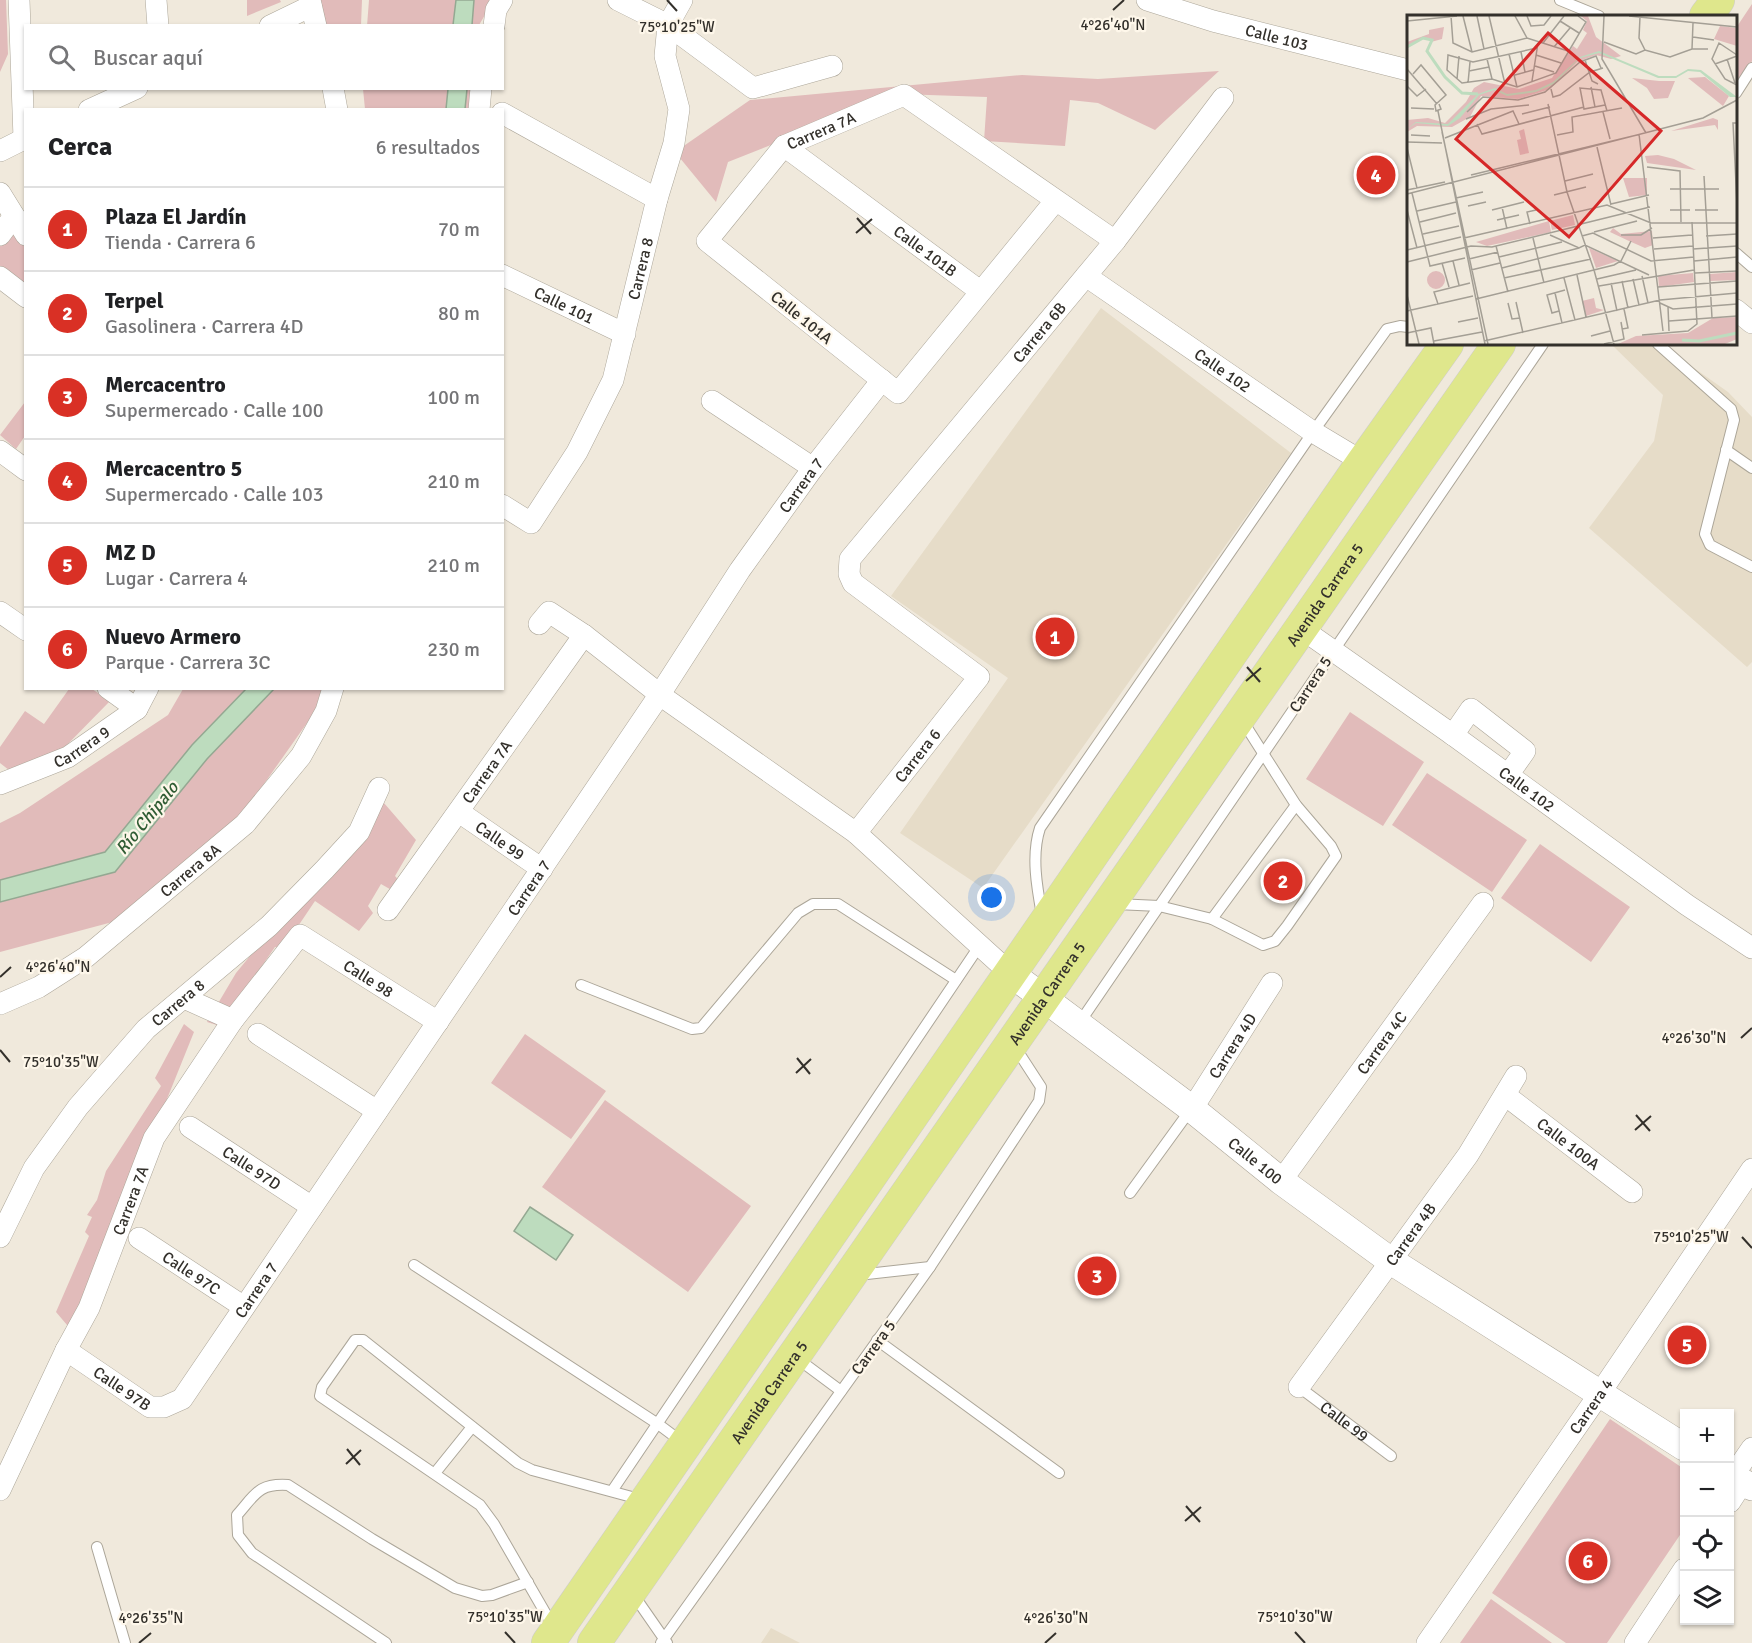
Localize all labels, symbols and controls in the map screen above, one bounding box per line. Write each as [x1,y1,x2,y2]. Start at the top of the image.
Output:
inset map [1407,15,1737,345]
text: 4°26'40"N [1080,16,1146,34]
text: 75°10'25"W [639,18,715,36]
street label: Calle 103 [1243,20,1310,56]
search box [24,24,504,90]
icon: search [45,41,78,74]
text: Buscar aquí [93,44,203,71]
street label: Carrera 7A [784,108,859,155]
text: Cerca [48,131,112,163]
text: 6 resultados [376,135,480,160]
pin: 4 [1356,152,1396,198]
text: Plaza El Jardín [105,203,247,230]
text: 1 [62,217,73,242]
text: 70 m [438,217,480,242]
street label: Calle 101B [889,221,961,281]
text: Tienda · Carrera 6 [105,230,256,255]
street label: Carrera 8 [624,236,658,302]
street label: Calle 101 [530,283,597,329]
text: Terpel [105,287,164,314]
street label: Calle 101A [766,287,837,349]
street label: Carrera 6B [1009,298,1071,367]
text: 2 [62,301,73,326]
text: 80 m [438,301,480,326]
text: Gasolinera · Carrera 4D [105,314,303,339]
street label: Calle 102 [1190,344,1254,397]
text: Mercacentro [105,371,226,398]
text: 3 [62,385,73,410]
text: 100 m [427,385,480,410]
text: Supermercado · Calle 100 [105,398,324,423]
street label: Carrera 7 [775,454,828,517]
text: Mercacentro 5 [105,455,242,482]
text: 4 [62,469,73,494]
text: 210 m [427,469,480,494]
text: Supermercado · Calle 103 [105,482,324,507]
text: MZ D [105,539,156,566]
street label: Avenida Carrera 5 [1283,540,1368,650]
text: 5 [62,553,73,578]
text: 210 m [427,553,480,578]
text: Lugar · Carrera 4 [105,566,248,591]
pin: 1 [1036,614,1074,660]
text: Nuevo Armero [105,623,241,650]
text: 6 [62,637,73,662]
text: 230 m [427,637,480,662]
text: Parque · Carrera 3C [105,650,271,675]
street label: Carrera 5 [1285,653,1336,716]
street label: Carrera 9 [51,722,114,773]
street label: Carrera 6 [891,725,946,787]
street label: Carrera 7A [458,736,517,808]
street label: Calle 102 [1495,763,1558,817]
water label: Río Chipalo [111,776,184,859]
street label: Calle 99 [471,817,528,865]
street label: Carrera 8A [156,839,225,902]
street label: Carrera 7 [503,856,556,920]
pin: 2 [1264,858,1302,904]
your location [977,883,1006,912]
street label: Avenida Carrera 5 [1005,938,1090,1049]
street label: Calle 98 [339,956,397,1002]
text: 4°26'40"N [25,958,91,976]
street label: Carrera 8 [148,975,209,1031]
street label: Carrera 4C [1353,1008,1412,1079]
street label: Carrera 4D [1205,1010,1261,1083]
text: 4°26'30"N [1661,1029,1727,1047]
text: 75°10'35"W [23,1053,99,1071]
street label: Calle 100A [1532,1114,1604,1175]
street label: Calle 100 [1224,1133,1286,1189]
street label: Calle 97D [218,1142,284,1195]
street label: Carrera 7A [109,1163,154,1238]
street label: Carrera 4B [1382,1199,1441,1270]
text: 75°10'25"W [1653,1228,1729,1246]
street label: Calle 97C [158,1247,224,1300]
pin: 3 [1078,1254,1116,1298]
street label: Carrera 7 [231,1259,283,1322]
street label: Carrera 5 [847,1316,900,1379]
pin: 5 [1668,1322,1706,1368]
street label: Avenida Carrera 5 [727,1337,813,1448]
street label: Calle 97B [89,1362,154,1416]
street label: Carrera 4 [1565,1375,1618,1438]
street label: Calle 99 [1316,1397,1372,1447]
map controls [1680,1409,1734,1625]
button: + [1680,1409,1734,1463]
button: − [1680,1463,1734,1517]
button: locate [1680,1517,1734,1571]
pin: 6 [1568,1538,1608,1584]
button: layers [1680,1571,1734,1625]
text: 75°10'35"W [467,1608,543,1626]
text: 75°10'30"W [1257,1608,1333,1626]
text: 4°26'35"N [118,1609,184,1627]
text: 4°26'30"N [1023,1609,1089,1627]

